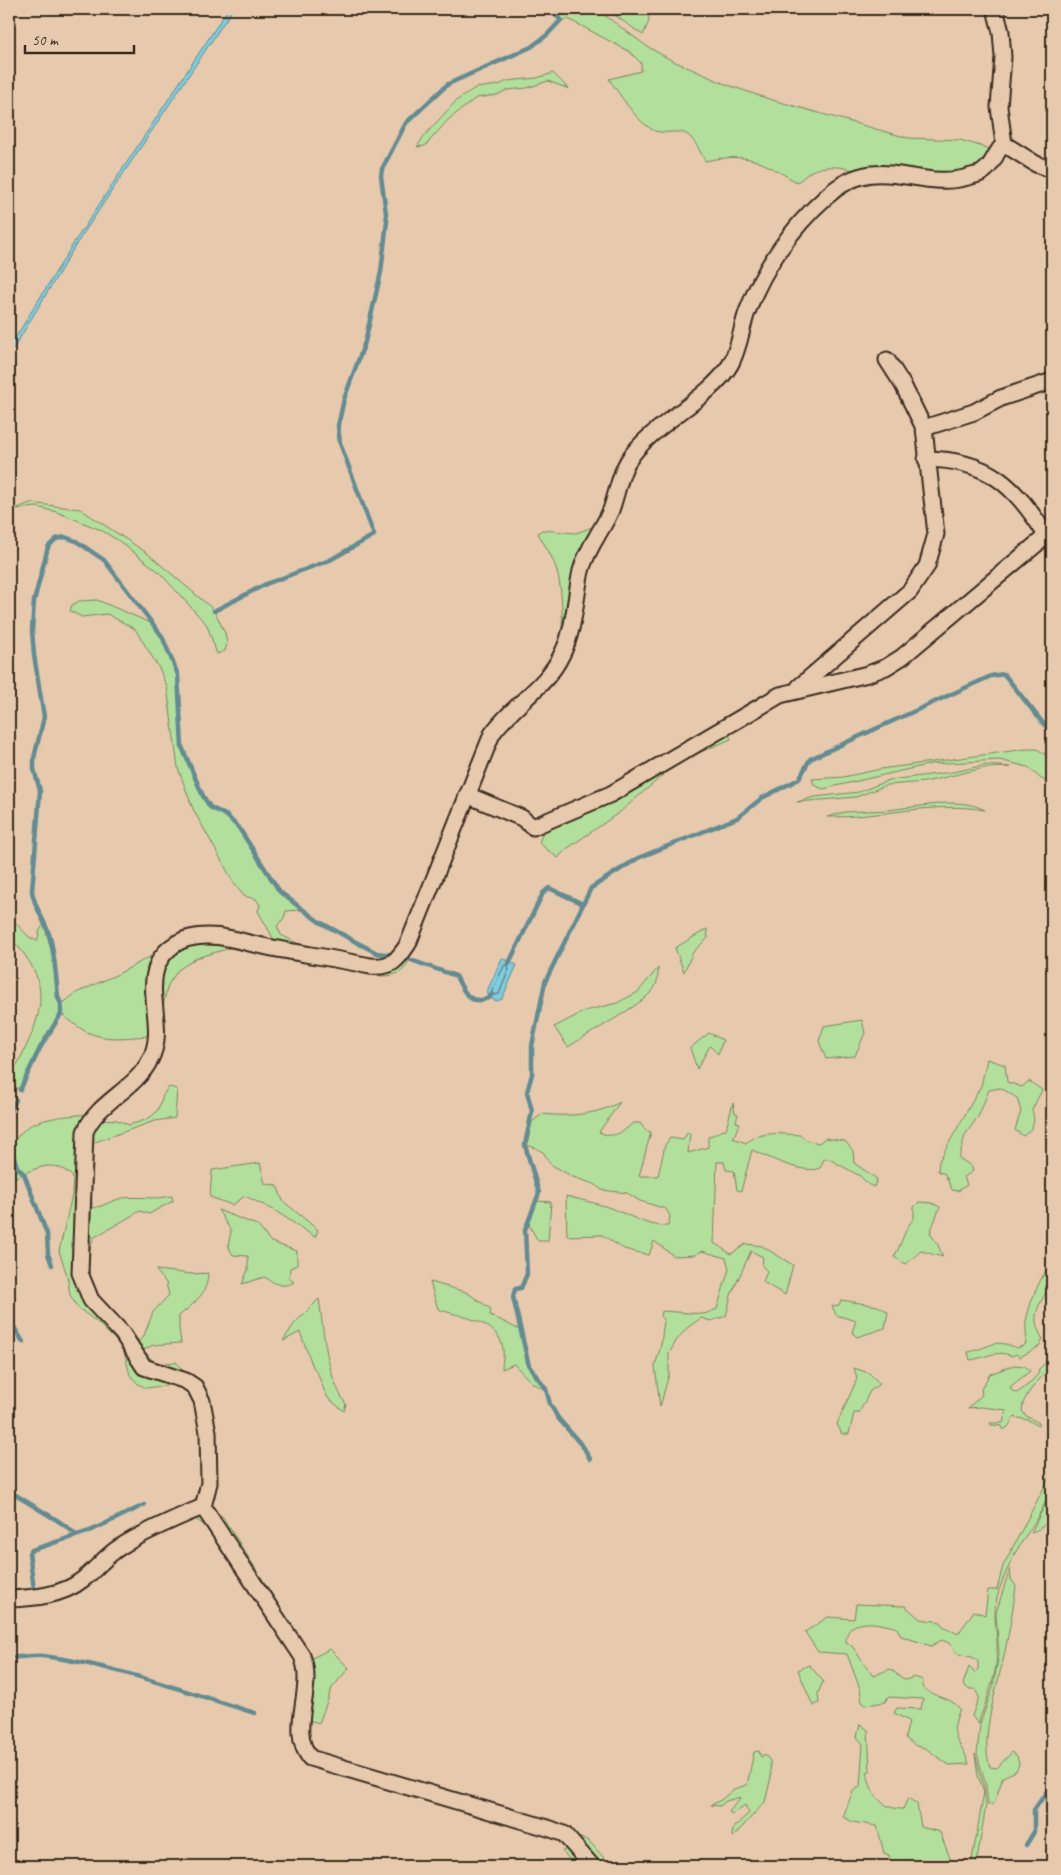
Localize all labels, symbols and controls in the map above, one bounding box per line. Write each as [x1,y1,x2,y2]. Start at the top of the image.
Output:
scale bar [25,22,134,54]
text: 50 m [32,31,59,50]

